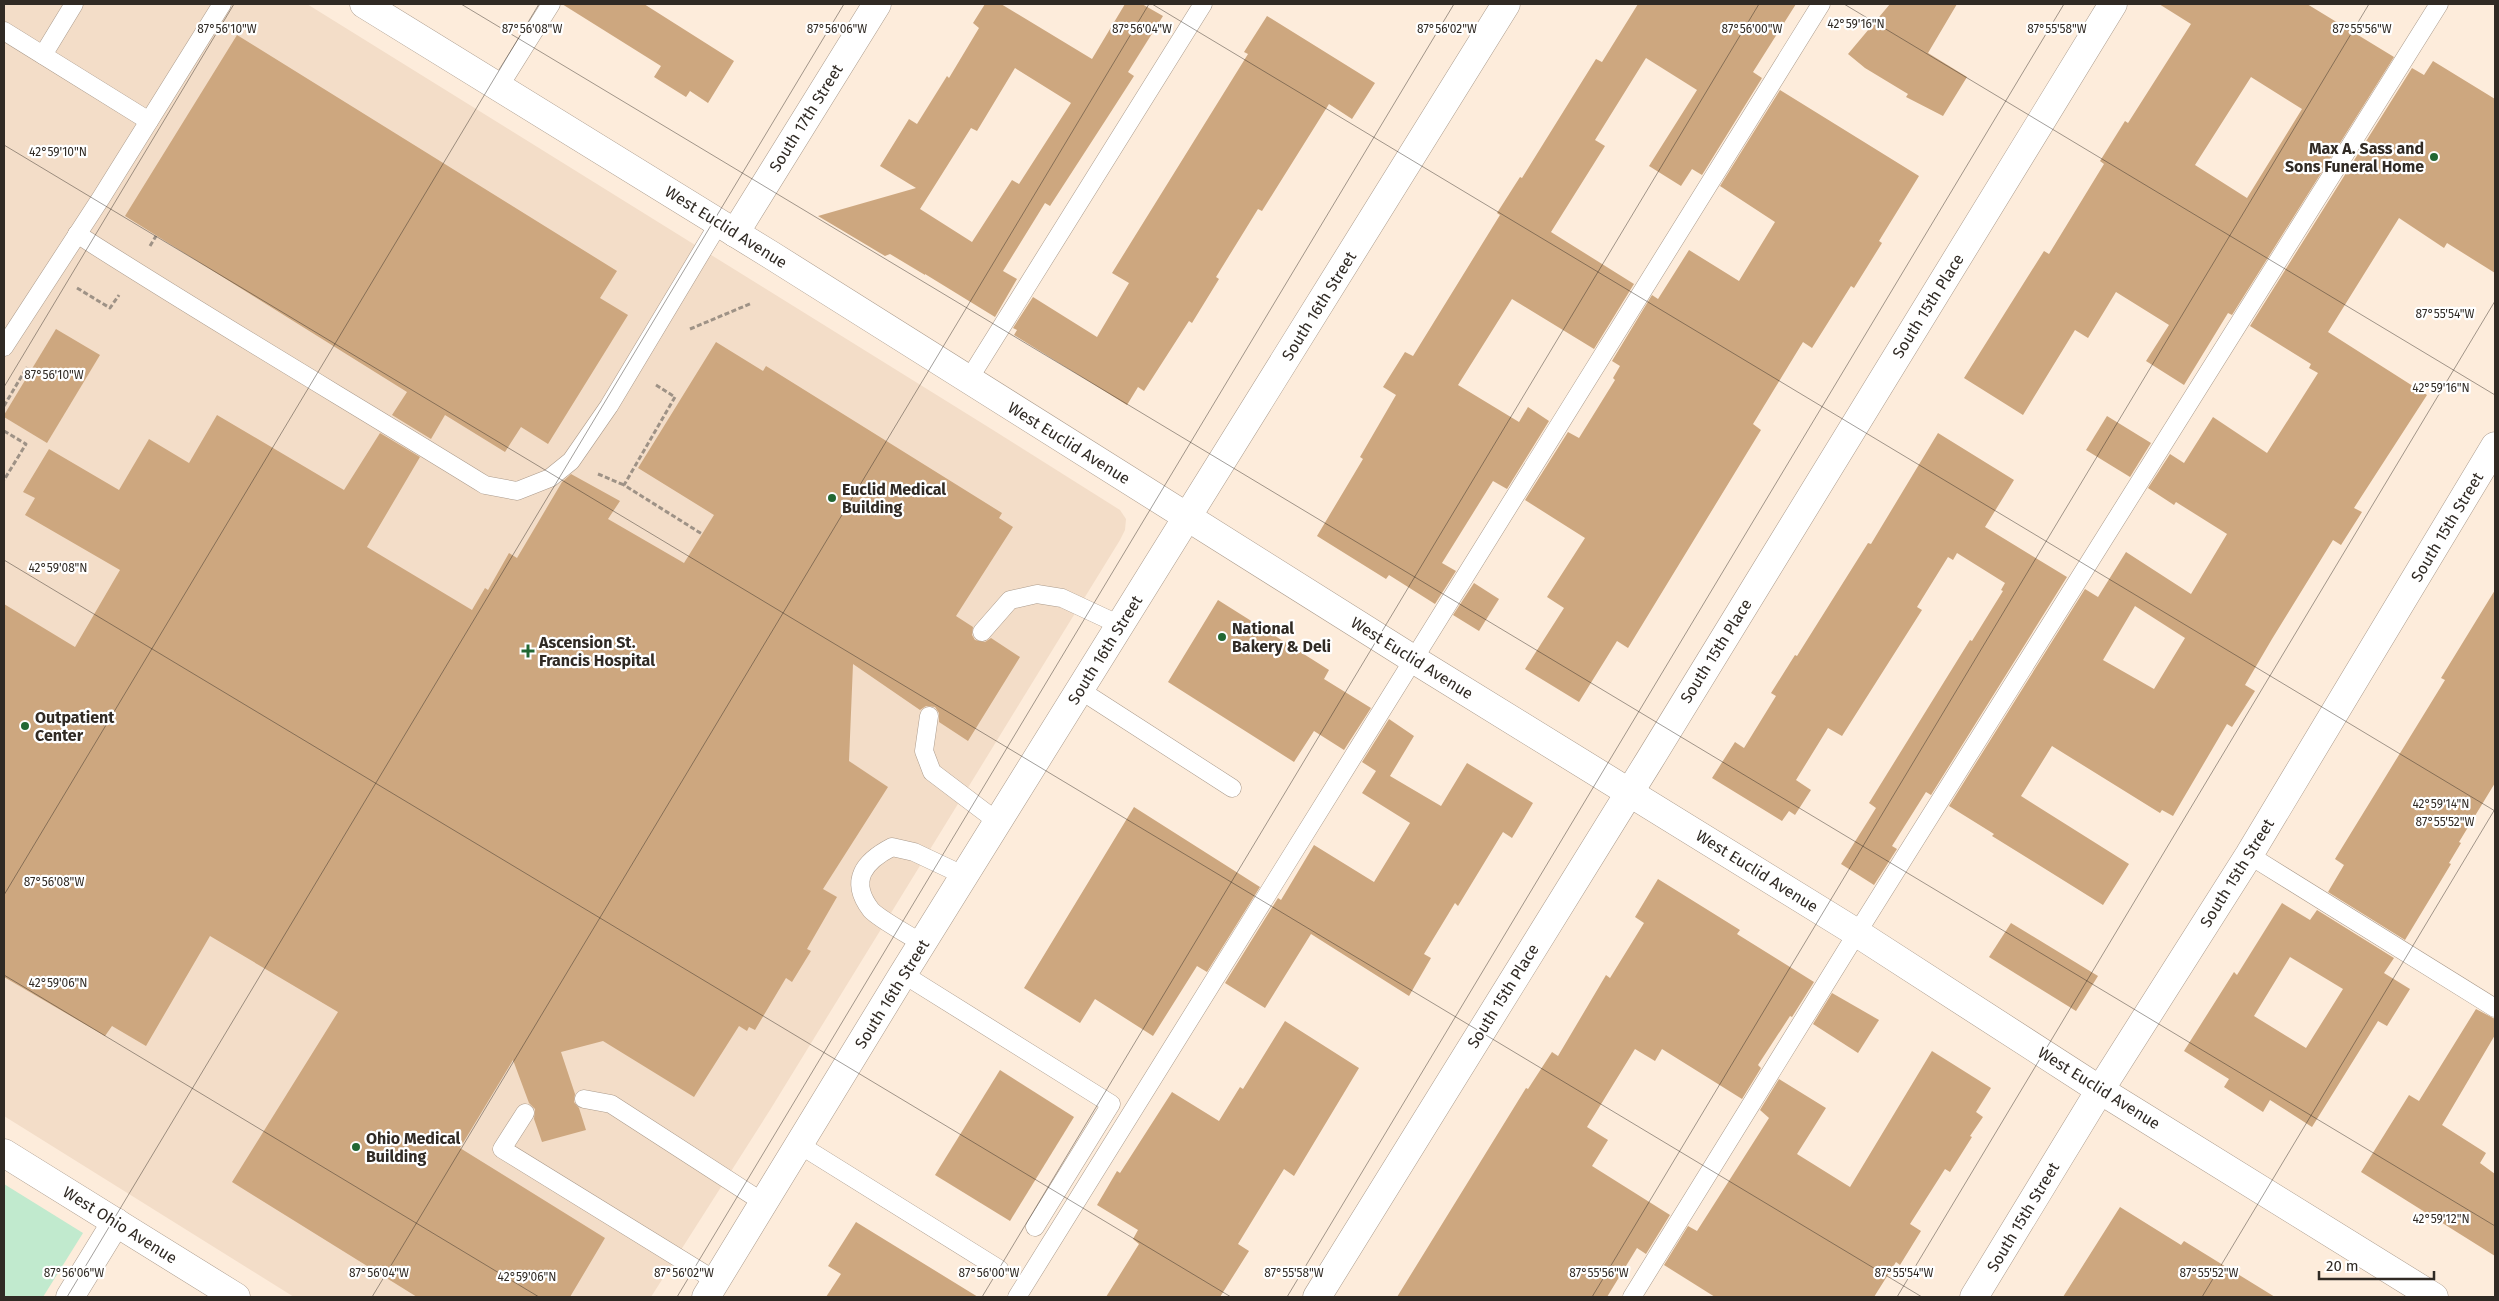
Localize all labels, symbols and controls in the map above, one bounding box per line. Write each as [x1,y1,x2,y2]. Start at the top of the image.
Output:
text: 42°59'16"N [1827,17,1885,31]
text: 87°56'10"W [197,22,257,36]
text: 87°56'08"W [502,22,562,36]
text: 87°56'06"W [807,22,867,36]
text: 87°56'04"W [1112,22,1172,36]
text: 87°56'02"W [1417,22,1477,36]
text: 87°56'00"W [1722,22,1782,36]
text: 87°55'58"W [2027,22,2087,36]
text: 87°55'56"W [2332,22,2392,36]
street label: South 17th Street [765,60,847,175]
place label: Max A. Sass and Sons Funeral Home [2285,139,2424,176]
text: 42°59'10"N [29,145,87,159]
marker: Max A. Sass and Sons Funeral Home [2428,151,2440,163]
street label: West Euclid Avenue [661,182,791,272]
street label: South 16th Street [1278,248,1360,364]
street label: South 15th Place [1888,250,1968,362]
text: 87°55'54"W [2416,307,2475,321]
text: 87°56'10"W [24,368,84,382]
text: 42°59'16"N [2412,381,2470,395]
street label: West Euclid Avenue [1004,398,1134,488]
street label: South 15th Street [2407,469,2487,585]
place label: Euclid Medical Building [842,480,946,517]
marker: Euclid Medical Building [826,492,838,504]
text: 42°59'08"N [28,561,88,575]
street label: South 16th Street [1064,592,1146,708]
street label: South 15th Place [1676,595,1756,707]
street label: West Euclid Avenue [1347,613,1477,703]
place label: National Bakery & Deli [1232,619,1331,656]
marker: National Bakery & Deli [1216,631,1228,643]
place label: Ascension St. Francis Hospital [538,633,655,670]
marker: Ascension St. Francis Hospital [521,644,535,658]
place label: Outpatient Center [35,708,115,745]
marker: Outpatient Center [19,720,31,732]
text: 42°59'14"N [2412,797,2470,811]
street label: South 15th Street [2196,815,2278,931]
text: 87°55'52"W [2416,815,2475,829]
street label: West Euclid Avenue [1692,826,1822,916]
text: 87°56'08"W [24,875,84,889]
street label: South 16th Street [851,936,933,1052]
street label: South 15th Place [1463,940,1543,1052]
text: 42°59'06"N [29,976,87,990]
street label: West Euclid Avenue [2034,1043,2164,1133]
place label: Ohio Medical Building [366,1129,461,1166]
marker: Ohio Medical Building [350,1141,362,1153]
street label: South 15th Street [1983,1159,2063,1275]
street label: West Ohio Avenue [59,1182,181,1268]
text: 42°59'12"N [2412,1212,2470,1226]
scale bar [2319,1248,2434,1280]
text: 20 m [2326,1257,2359,1275]
text: 87°56'06"W [44,1266,104,1280]
text: 87°56'04"W [349,1266,409,1280]
text: 87°56'02"W [654,1266,714,1280]
text: 87°56'00"W [959,1266,1019,1280]
text: 87°55'58"W [1264,1266,1324,1280]
text: 87°55'56"W [1569,1266,1629,1280]
text: 87°55'54"W [1875,1266,1934,1280]
text: 87°55'52"W [2180,1266,2239,1280]
text: 42°59'06"N [498,1270,556,1284]

